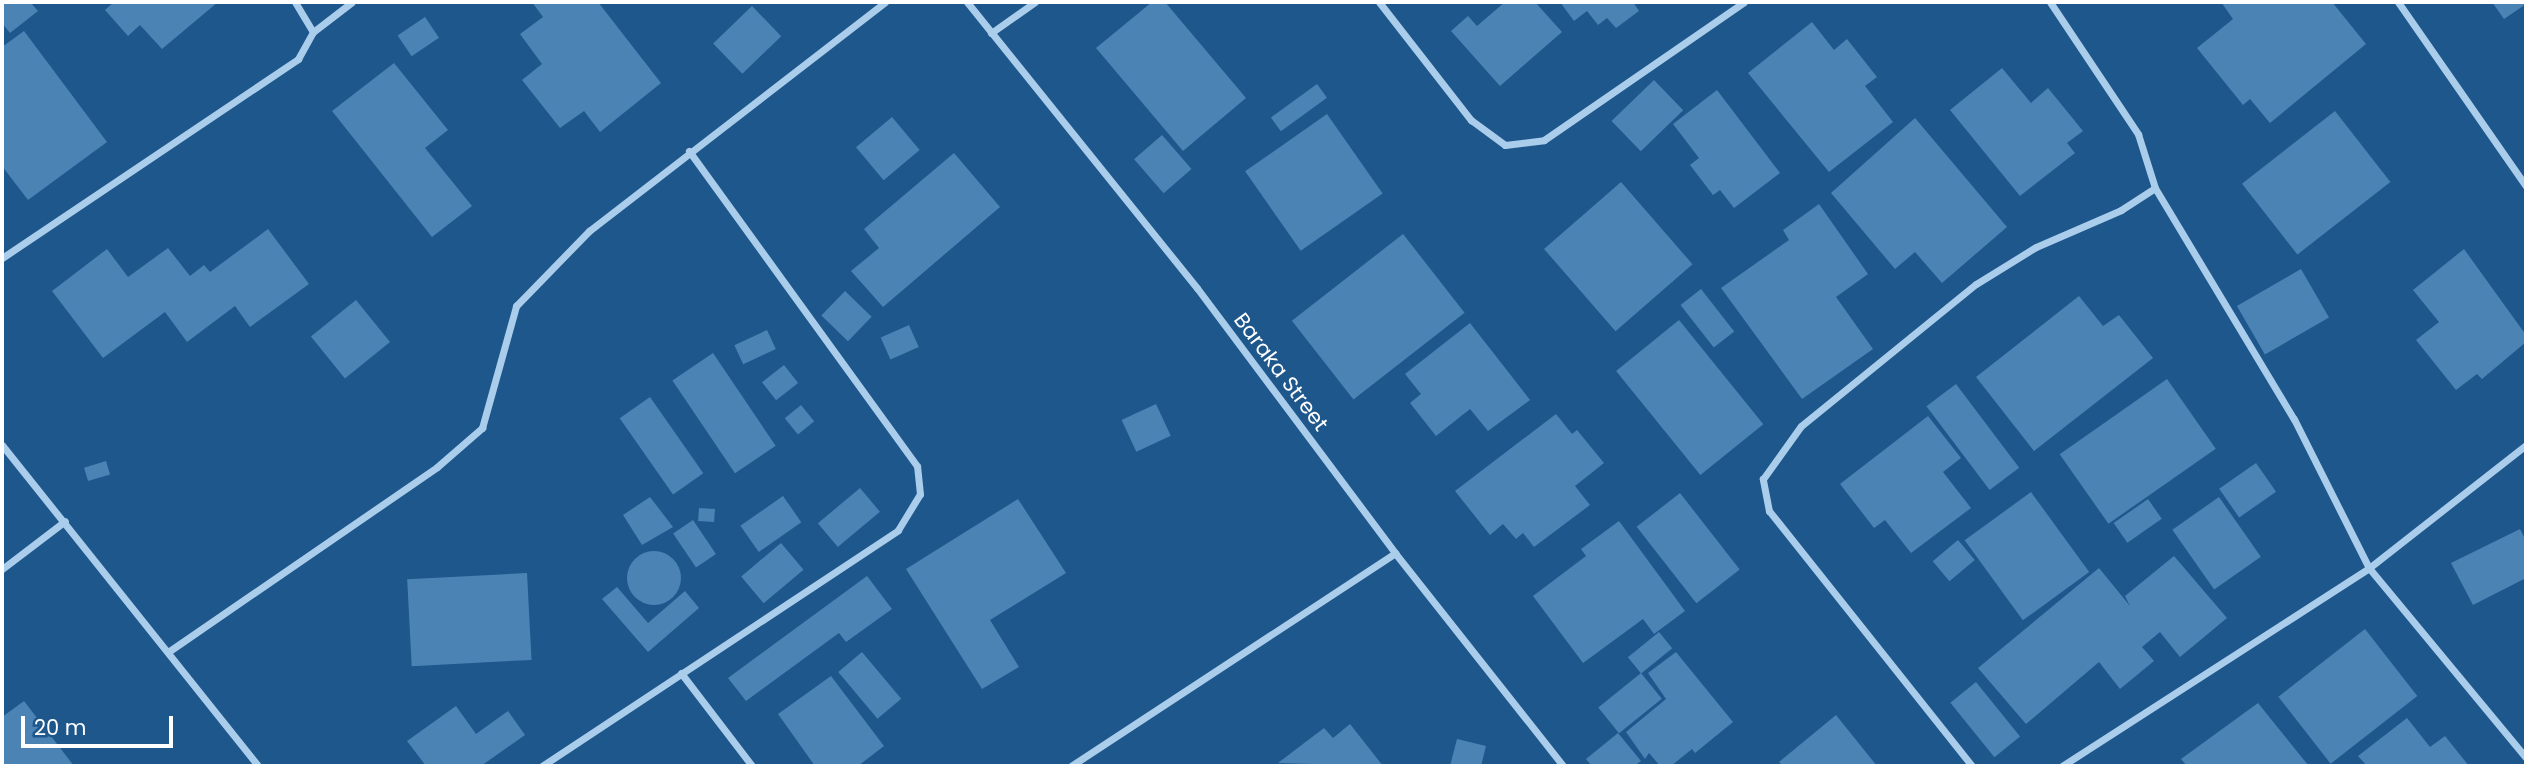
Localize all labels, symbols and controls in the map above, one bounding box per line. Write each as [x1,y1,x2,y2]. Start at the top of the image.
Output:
street label: Baraka Street [1228,308,1334,436]
scale bar [24,702,177,746]
text: 20 m [34,713,87,742]

